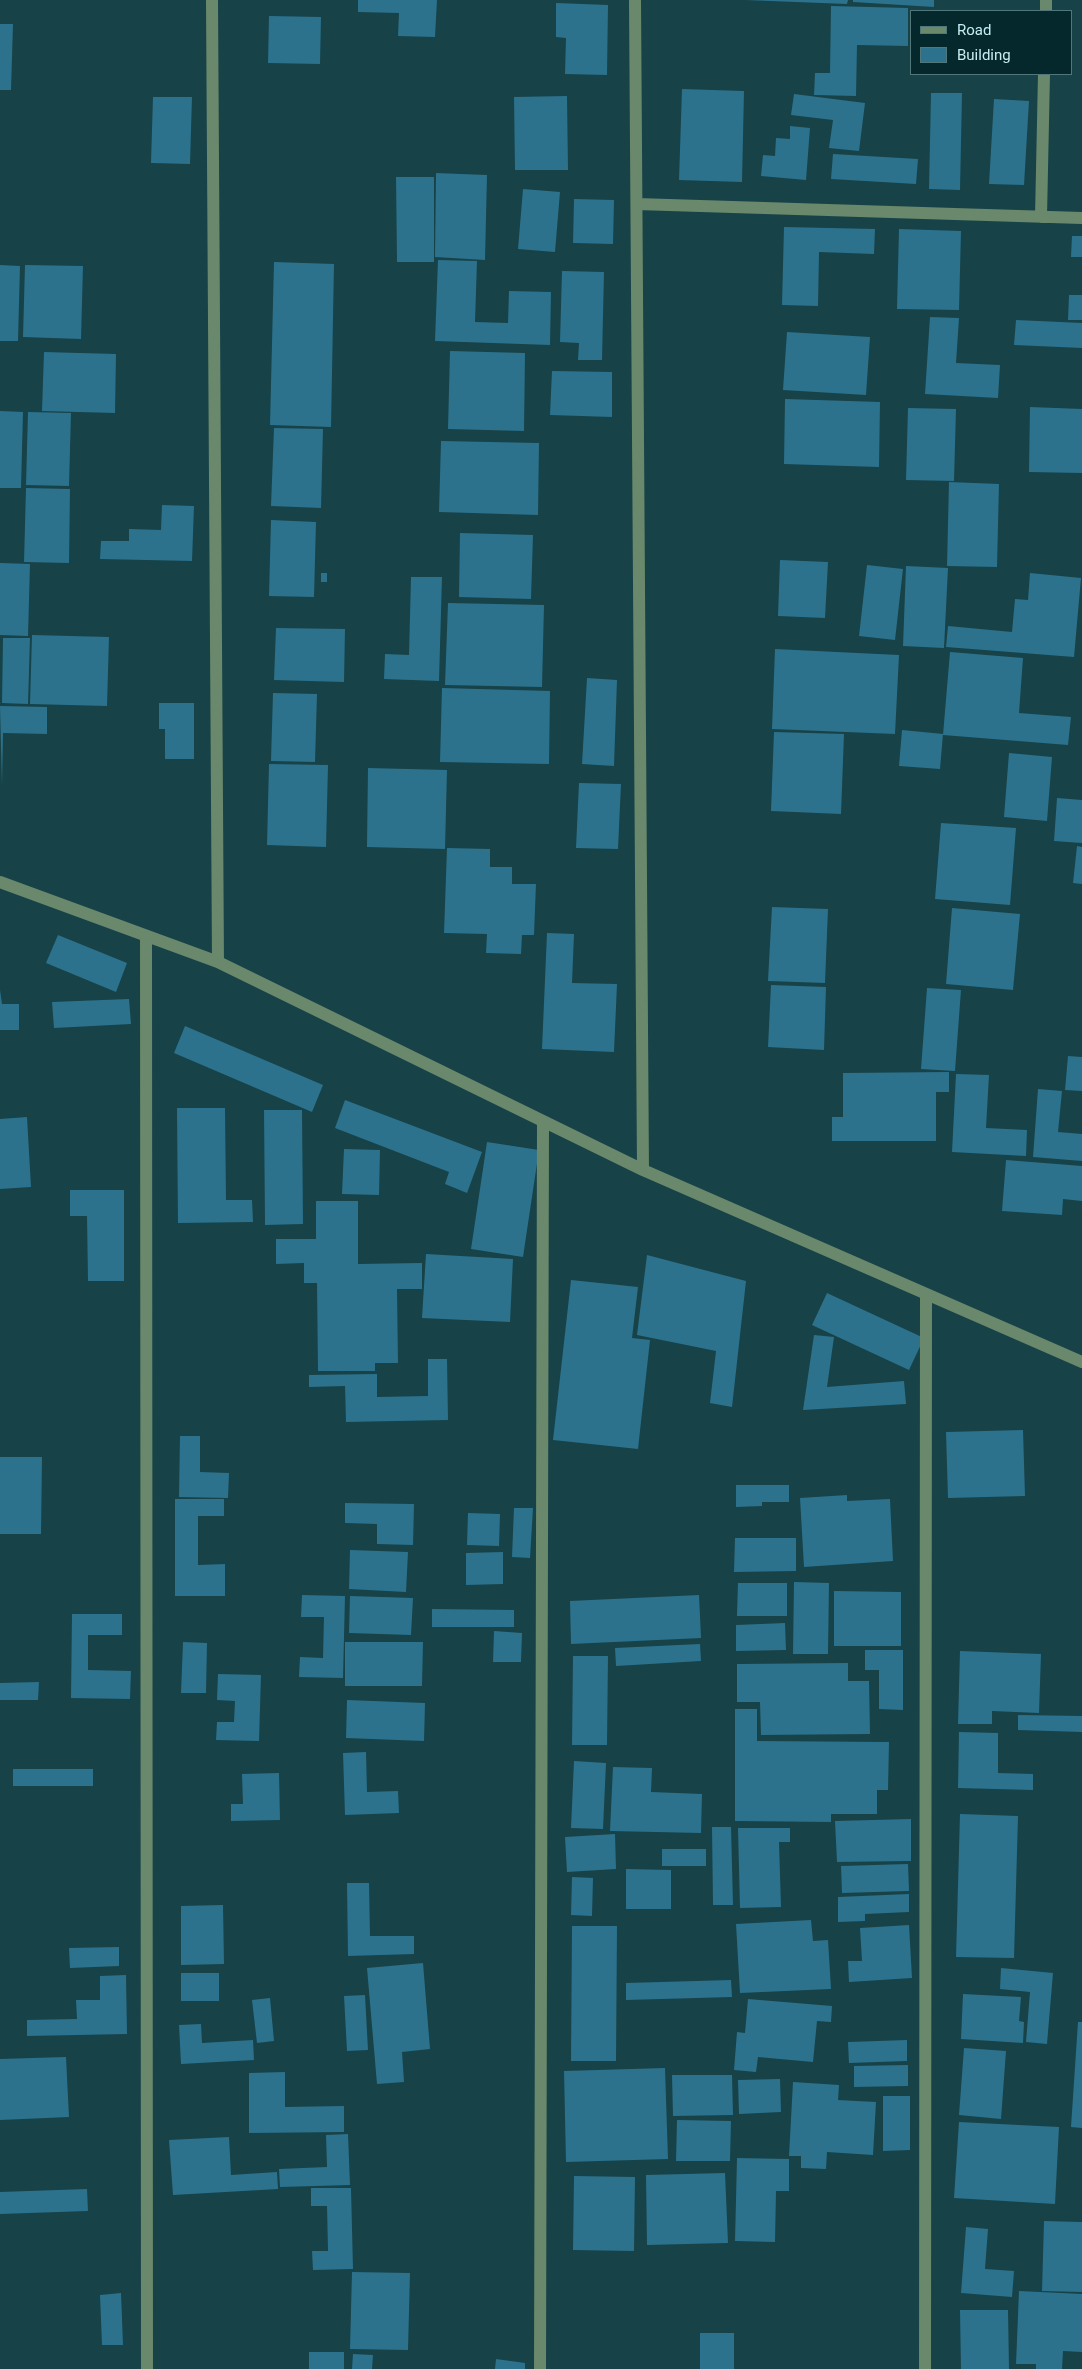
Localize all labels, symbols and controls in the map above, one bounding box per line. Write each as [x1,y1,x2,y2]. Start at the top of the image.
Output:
legend [910,10,1072,75]
text: Road [957,21,991,39]
text: Building [957,46,1011,64]

